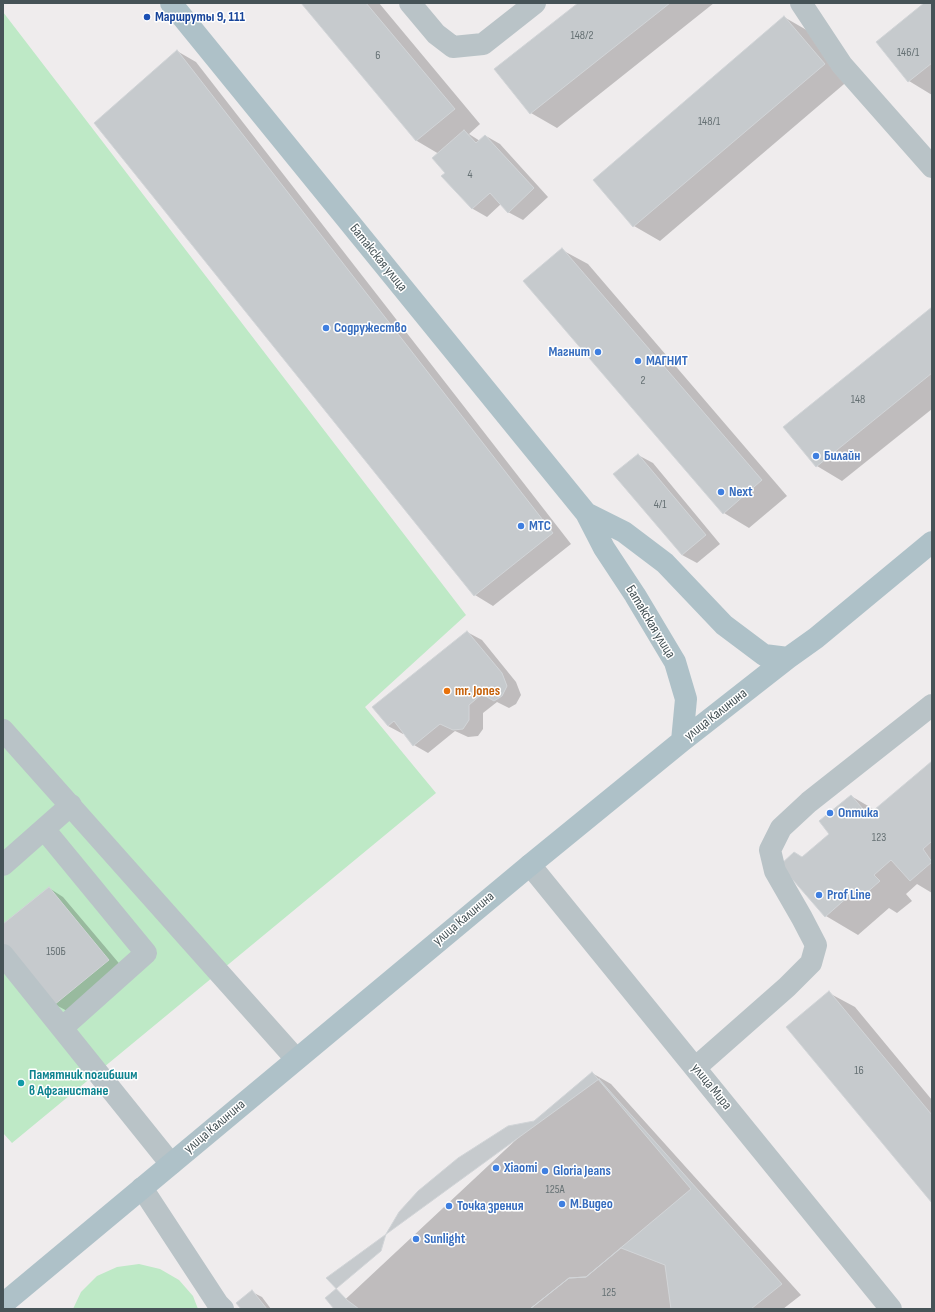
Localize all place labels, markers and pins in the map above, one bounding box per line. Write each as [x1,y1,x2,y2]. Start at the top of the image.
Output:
place label: Маршруты 9, 111 [155,9,245,25]
marker: Маршруты 9, 111 [142,12,152,22]
place label: Содружество [334,320,407,336]
marker: Содружество [321,323,331,333]
place label: Магнит [548,344,590,360]
marker: Магнит [593,347,603,357]
place label: МАГНИТ [646,353,688,369]
marker: МАГНИТ [633,356,643,366]
place label: Билайн [824,448,860,464]
marker: Билайн [811,451,821,461]
place label: Next [729,484,753,500]
marker: Next [716,487,726,497]
place label: МТС [529,518,551,534]
marker: МТС [516,521,526,531]
place label: mr. Jones [455,683,500,699]
marker: mr. Jones [442,686,452,696]
place label: Оптика [838,805,878,821]
marker: Оптика [825,808,835,818]
place label: Prof Line [827,887,871,903]
marker: Prof Line [814,890,824,900]
place label: Памятник погибшим в Афганистане [29,1067,137,1100]
marker: Памятник погибшим в Афганистане [16,1078,26,1088]
place label: Xiaomi [504,1160,537,1176]
marker: Xiaomi [491,1163,501,1173]
place label: Gloria Jeans [553,1163,611,1179]
marker: Gloria Jeans [540,1166,550,1176]
place label: М.Видео [570,1196,613,1212]
place label: Точка зрения [457,1198,524,1214]
marker: М.Видео [557,1199,567,1209]
marker: Точка зрения [444,1201,454,1211]
place label: Sunlight [424,1231,465,1247]
marker: Sunlight [411,1234,421,1244]

